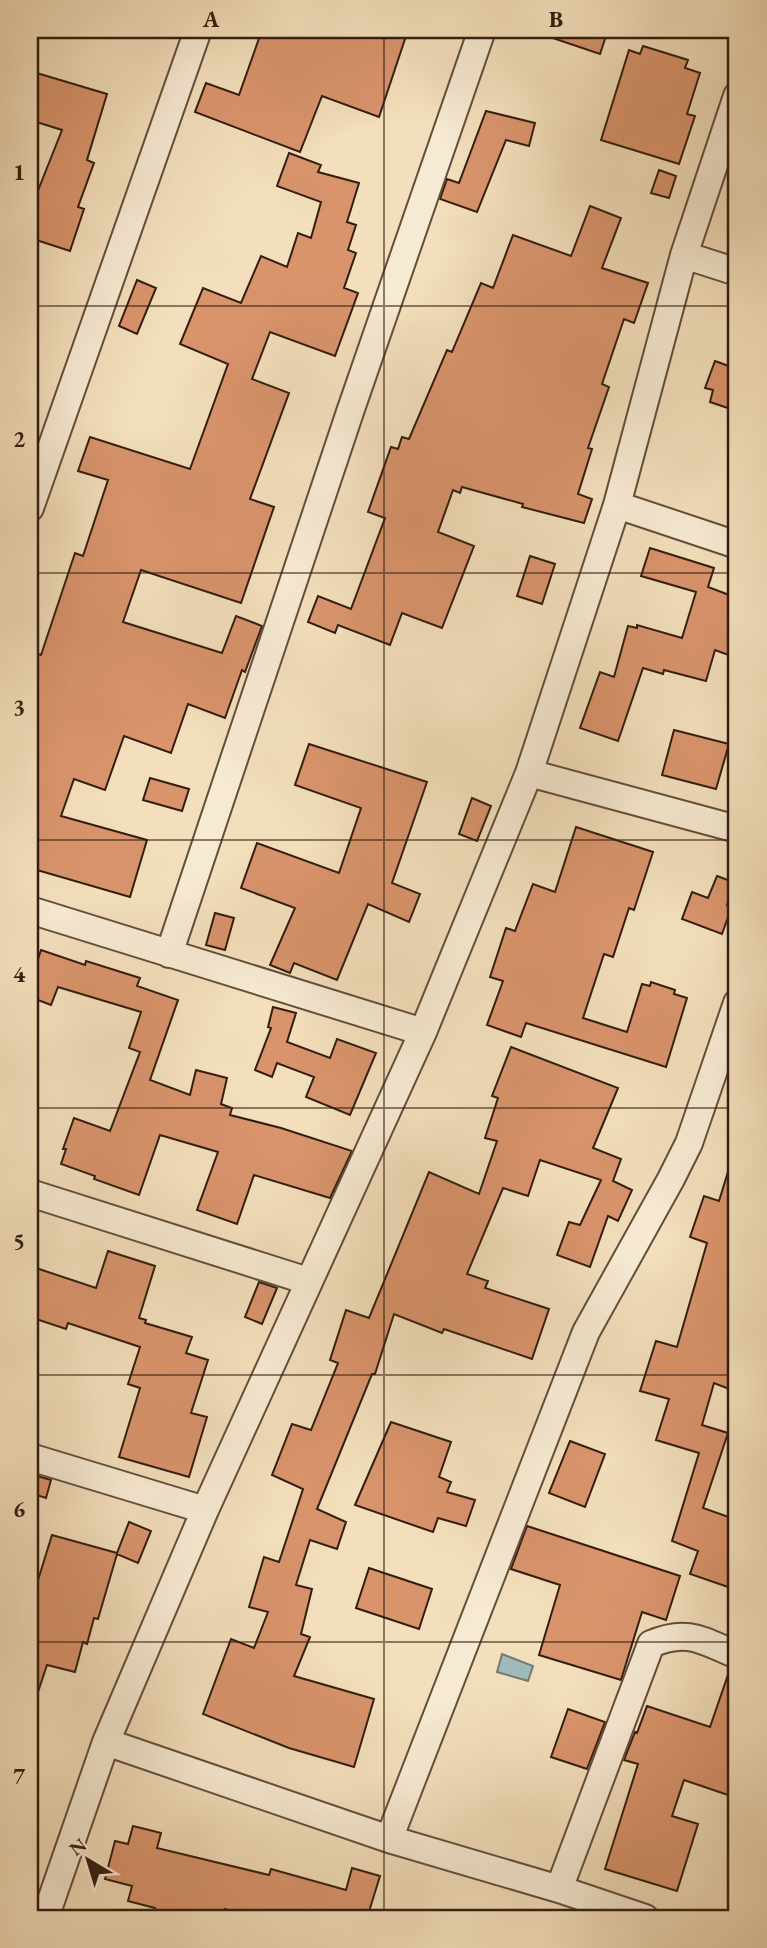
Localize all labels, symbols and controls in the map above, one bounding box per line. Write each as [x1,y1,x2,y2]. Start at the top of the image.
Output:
text: A [202,4,220,34]
text: B [549,4,563,34]
text: 1 [13,157,25,187]
text: 2 [13,424,25,454]
text: 3 [13,692,25,722]
text: 4 [13,959,26,989]
text: 5 [13,1226,25,1256]
text: 6 [13,1494,25,1524]
text: 7 [13,1761,26,1791]
north arrow [52,1826,122,1896]
text: N [64,1832,92,1862]

